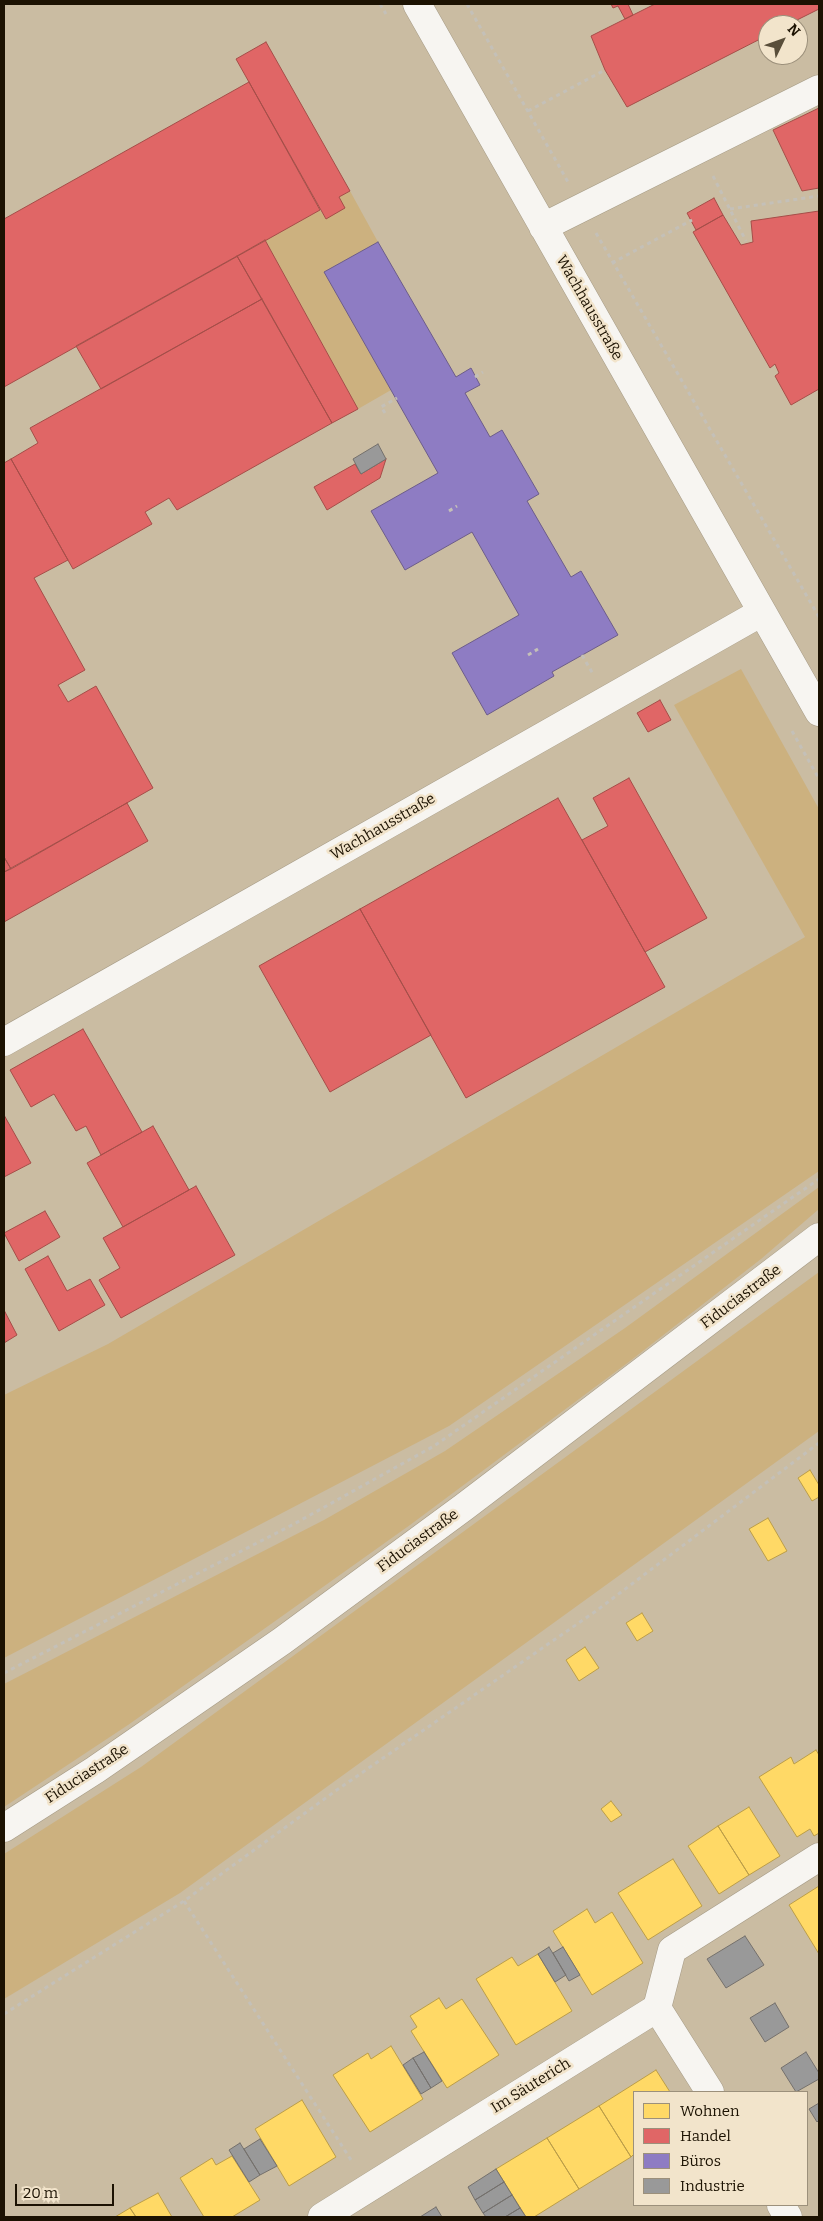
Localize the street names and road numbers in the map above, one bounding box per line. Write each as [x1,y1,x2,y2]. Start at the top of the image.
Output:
street label: Wachhausstraße [552,252,626,364]
street label: Wachhausstraße [327,790,439,864]
street label: Fiduciastraße [697,1261,785,1333]
street label: Fiduciastraße [374,1506,462,1576]
street label: Fiduciastraße [42,1740,132,1808]
street label: Im Säuterich [488,2055,574,2117]

